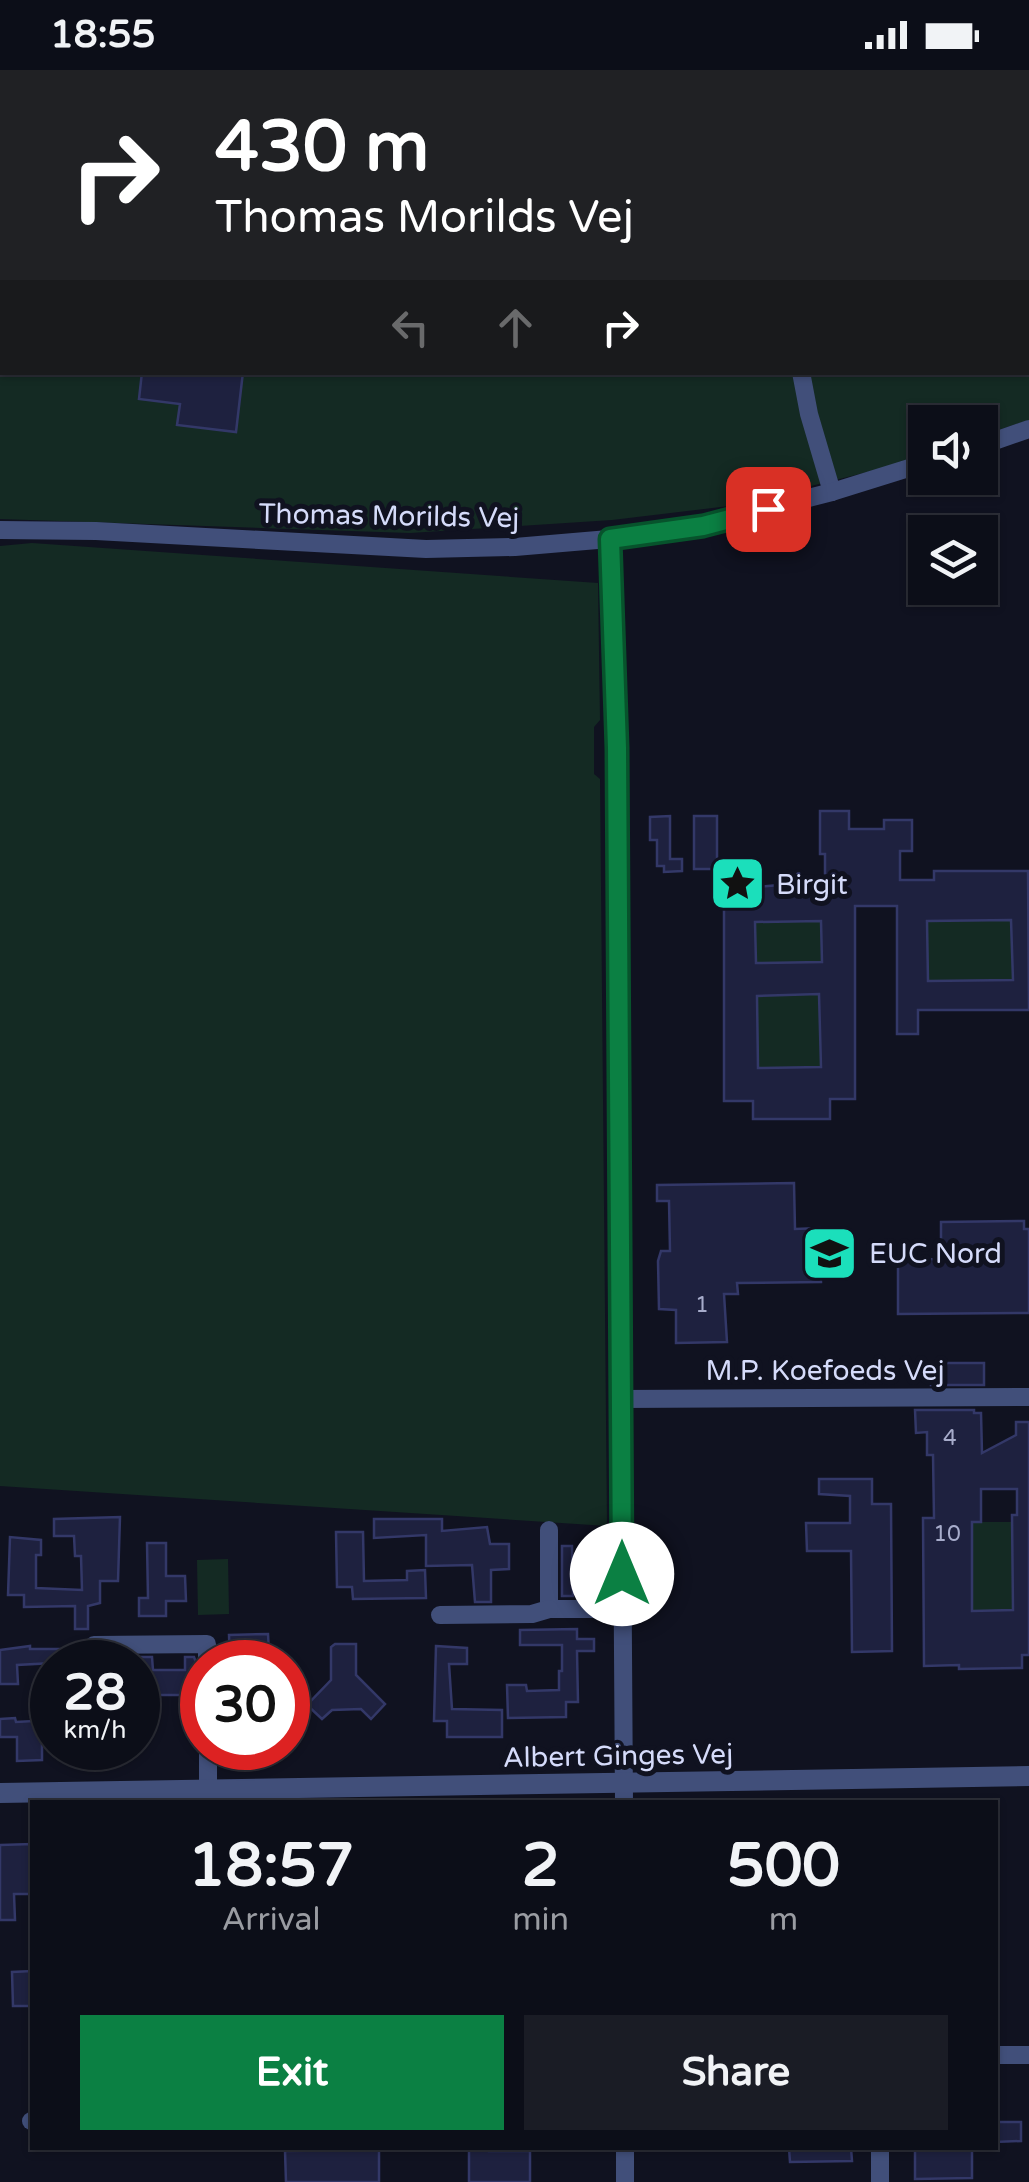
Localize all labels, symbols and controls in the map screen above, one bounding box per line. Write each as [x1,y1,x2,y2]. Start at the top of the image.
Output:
text: 18:55 [50,12,155,58]
text: 430 m [215,106,429,190]
icon: right [50,110,180,240]
text: Thomas Morilds Vej [215,191,634,245]
icon: left [383,300,438,355]
icon: ahead [488,300,543,355]
icon: right [593,300,648,355]
map controls [908,405,998,605]
button: sound [908,405,998,495]
pin [726,467,811,552]
icon: arrive [741,482,796,537]
street label: Thomas Morilds Vej [258,497,520,535]
button: layers [908,515,998,605]
place icon: Birgit [707,854,767,914]
place label: Birgit [776,868,848,902]
school or university icon: EUC Nord [800,1223,860,1283]
place label: EUC Nord [869,1237,1002,1271]
house number: 1 [695,1292,709,1318]
street label: M.P. Koefoeds Vej [705,1354,945,1388]
house number: 4 [943,1425,957,1451]
house number: 10 [933,1521,961,1547]
position arrow [570,1522,674,1626]
speed limit sign: 30 [180,1640,310,1770]
text: 28 [64,1663,126,1723]
text: km/h [64,1715,126,1745]
street label: Albert Ginges Vej [503,1737,733,1775]
text: 18:57 [188,1830,354,1902]
text: 2 [522,1830,559,1902]
text: 500 [727,1830,840,1902]
text: Arrival [222,1901,321,1939]
text: min [512,1901,569,1939]
text: m [769,1901,798,1939]
button: Exit [80,2015,504,2130]
button: Share [524,2015,948,2130]

